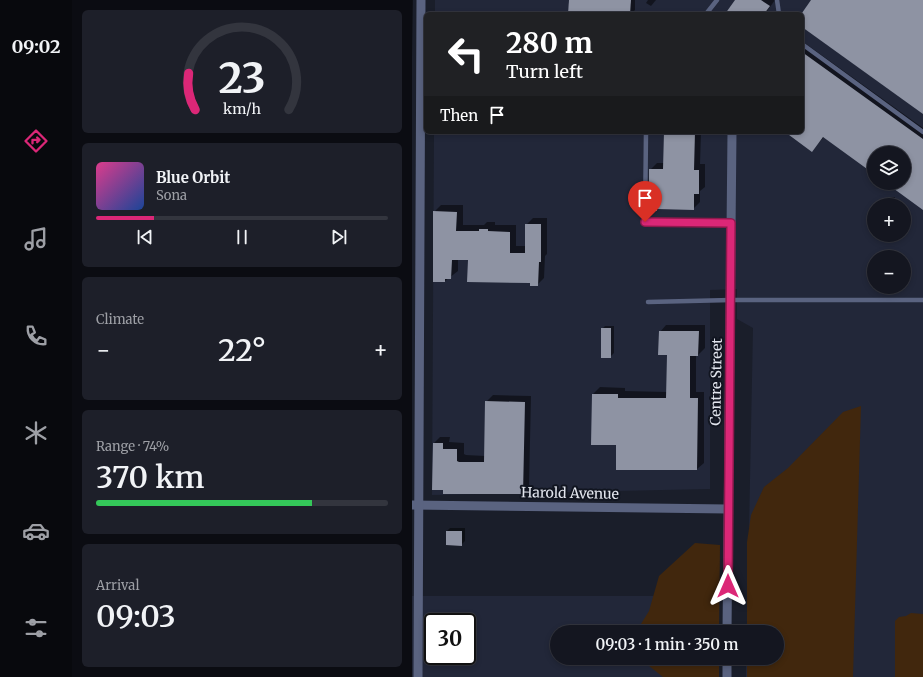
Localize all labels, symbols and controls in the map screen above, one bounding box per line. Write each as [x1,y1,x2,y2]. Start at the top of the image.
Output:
text: 280 m [506,25,593,61]
icon: left [440,28,492,80]
text: 09:02 [11,35,61,58]
text: 23 [218,52,266,104]
text: Turn left [506,60,583,83]
text: km/h [223,99,261,117]
icon: arrive [486,104,508,126]
text: Then [440,106,478,125]
icon: directions [22,127,50,155]
map controls [867,146,911,294]
button: layers [867,146,911,190]
text: Blue Orbit [156,168,230,187]
pin [628,181,662,222]
text: Sona [156,187,187,204]
icon: arrive [634,187,656,209]
button: + [867,198,911,242]
icon: music [22,225,50,253]
icon: previous [134,226,156,248]
icon: pause [231,226,253,248]
icon: next [328,226,350,248]
button: − [867,250,911,294]
text: Climate [96,311,144,328]
icon: phone [22,322,50,350]
text: 22° [218,331,266,369]
text: − [96,336,111,364]
text: + [373,336,388,364]
street label: Centre Street [706,338,726,426]
icon: climate [22,419,50,447]
text: Range · 74% [96,438,169,455]
text: 370 km [96,458,204,496]
street label: Harold Avenue [521,483,619,503]
icon: car [22,517,50,545]
position arrow [707,565,749,607]
text: Arrival [96,577,139,594]
text: 09:03 [96,597,176,635]
speed limit sign: 30 [424,613,476,665]
icon: filters [22,614,50,642]
text: 09:03 · 1 min · 350 m [595,635,739,654]

